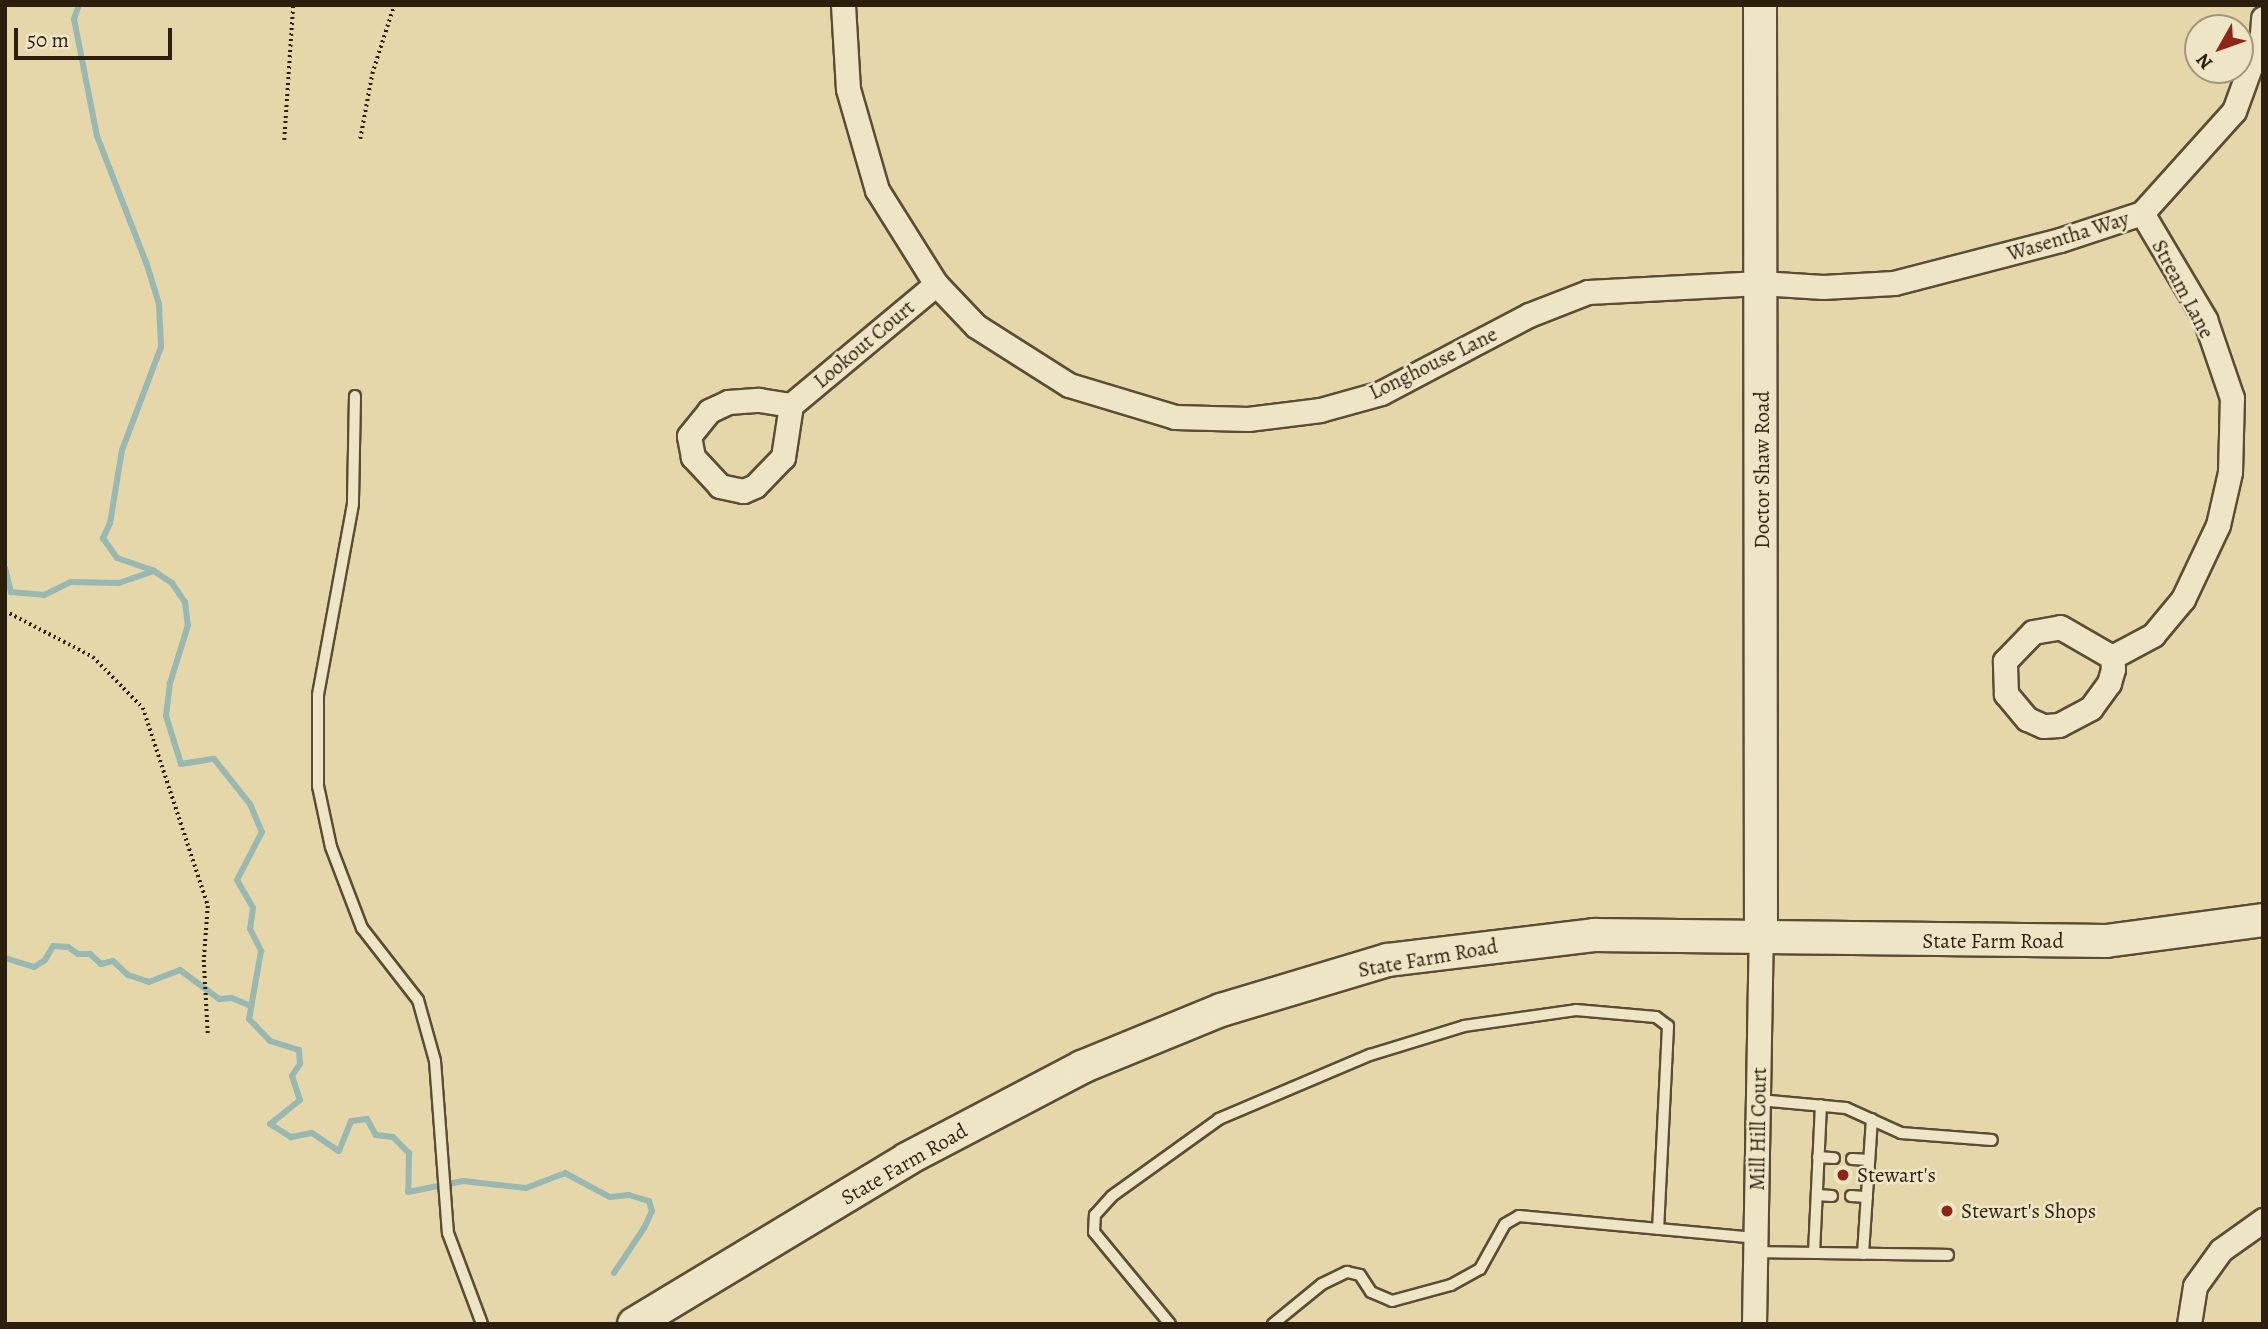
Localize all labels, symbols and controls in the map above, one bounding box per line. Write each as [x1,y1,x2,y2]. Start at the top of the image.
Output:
scale bar [18,14,175,58]
north arrow [2184,14,2254,84]
text: 50 m [27,26,69,54]
text: N [2190,48,2219,75]
street label: Wasentha Way [2004,206,2132,266]
street label: Stream Lane [2147,235,2219,343]
street label: Lookout Court [808,294,920,394]
street label: Longhouse Lane [1365,321,1501,405]
street label: Doctor Shaw Road [1749,391,1775,549]
street label: State Farm Road [1922,928,2064,954]
street label: State Farm Road [1356,933,1500,983]
street label: Mill Hill Court [1744,1067,1772,1191]
street label: State Farm Road [836,1118,972,1210]
place label: Stewart's [1857,1162,1936,1188]
marker: Stewart's [1835,1167,1851,1183]
place label: Stewart's Shops [1961,1198,2096,1224]
marker: Stewart's Shops [1939,1203,1955,1219]

